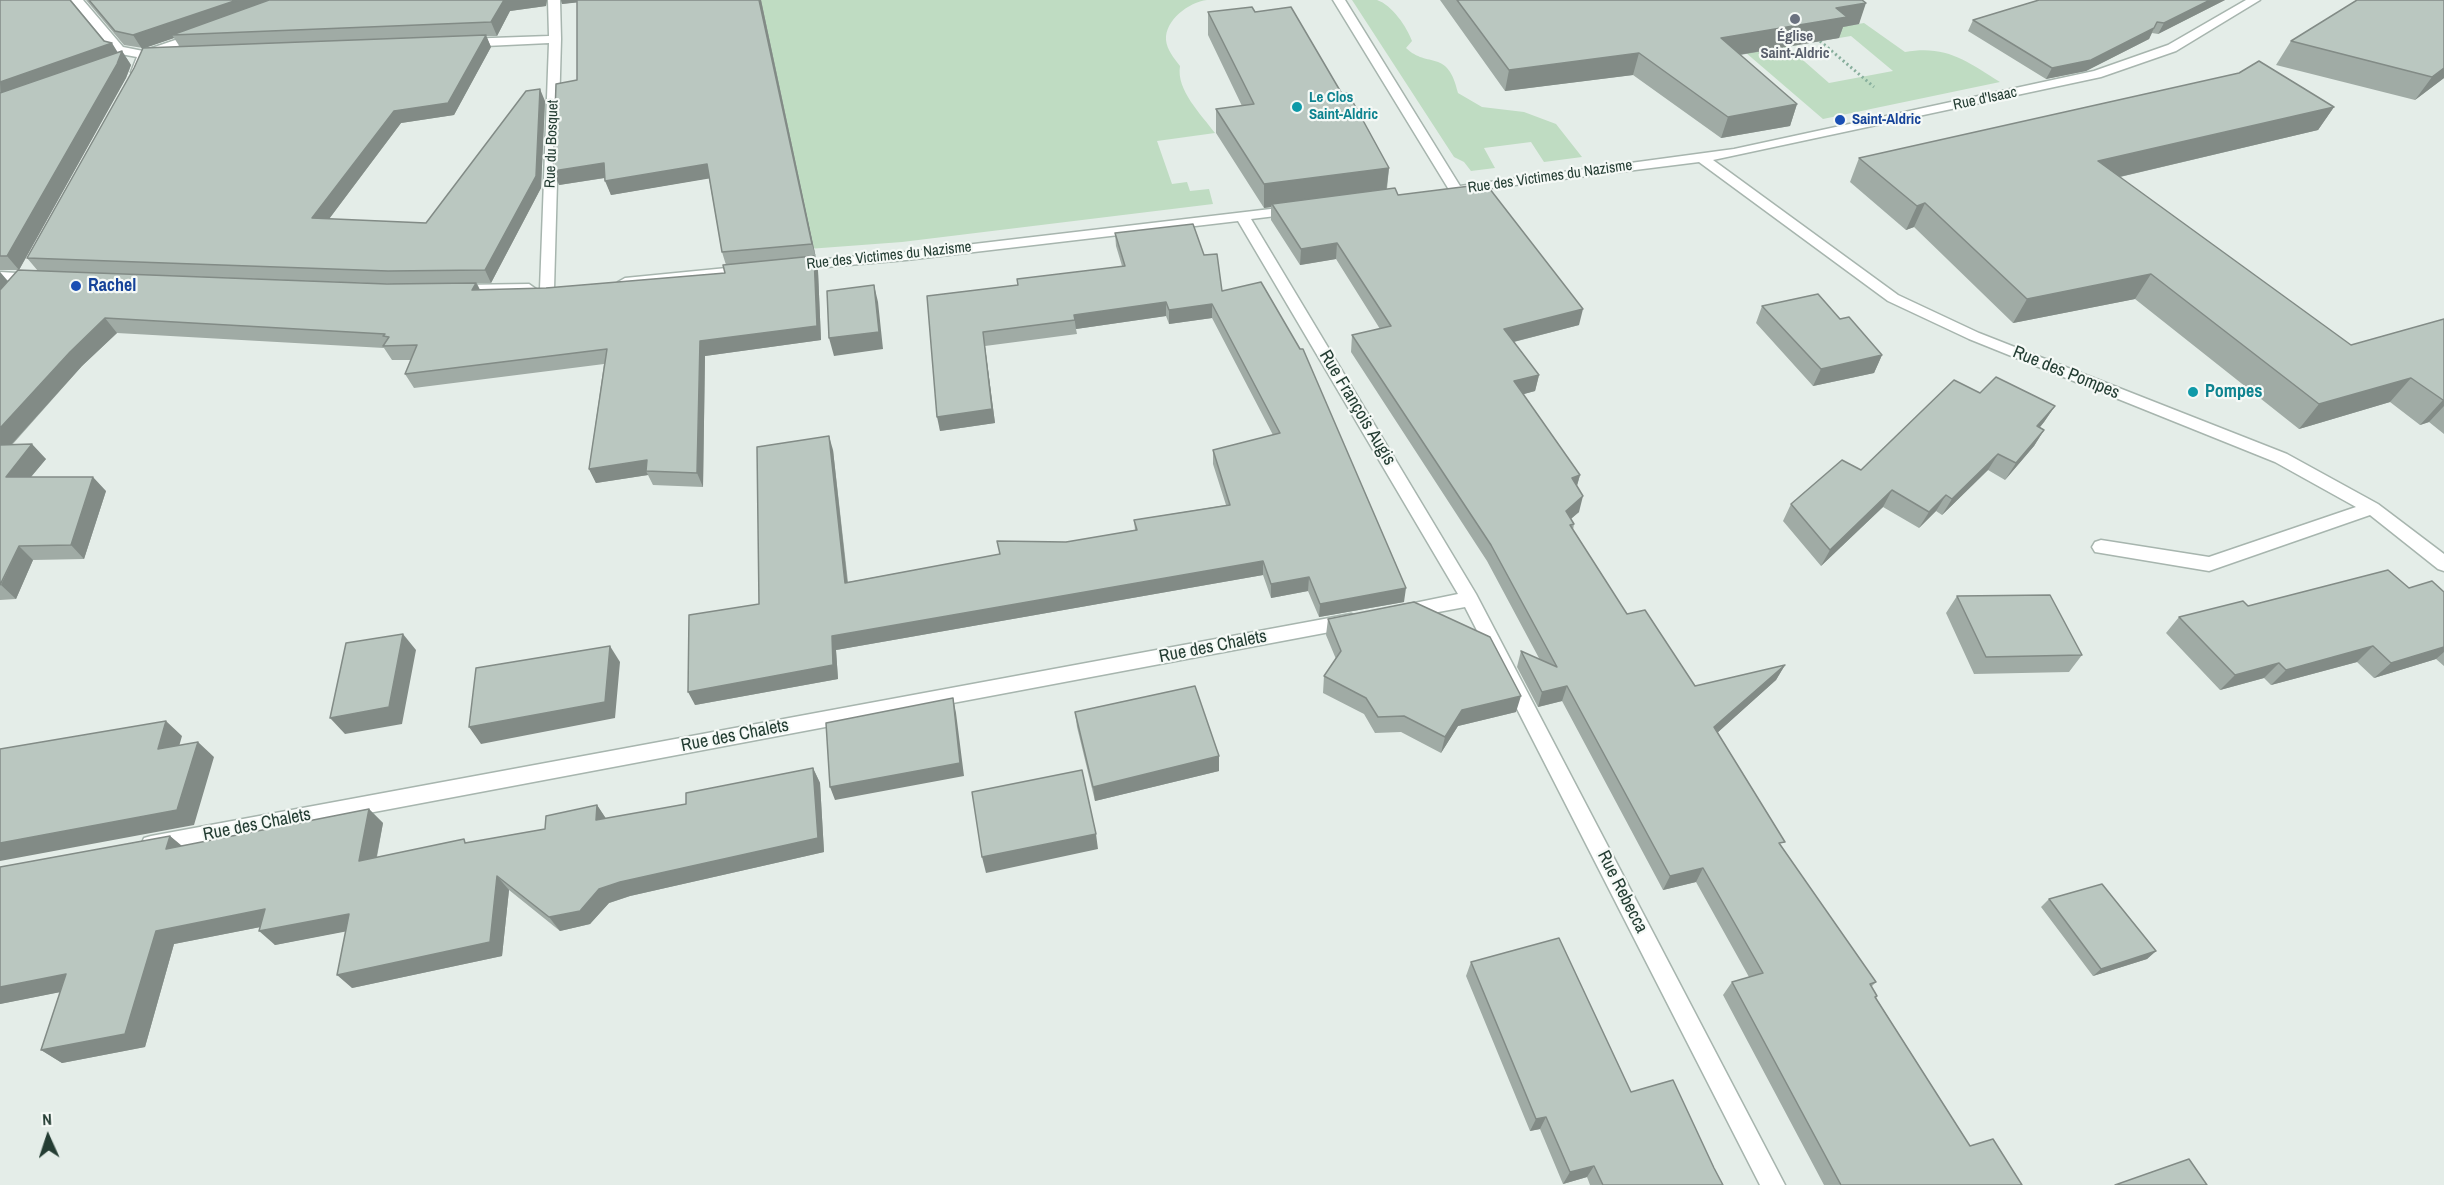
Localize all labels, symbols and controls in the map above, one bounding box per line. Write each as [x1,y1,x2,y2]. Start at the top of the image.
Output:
marker: Église Saint-Aldric [1788,12,1802,26]
place label: Église Saint-Aldric [1760,28,1830,63]
street label: Rue d'Isaac [1952,83,2018,115]
place label: Le Clos Saint-Aldric [1309,89,1378,124]
street label: Rue du Bosquet [541,100,563,188]
marker: Le Clos Saint-Aldric [1290,100,1304,114]
place label: Saint-Aldric [1852,111,1921,129]
marker: Saint-Aldric [1833,113,1847,127]
street label: Rue des Victimes du Nazisme [1467,157,1633,197]
street label: Rue des Victimes du Nazisme [806,238,972,274]
place label: Rachel [88,275,136,297]
marker: Rachel [69,279,83,293]
street label: Rue des Pompes [2009,342,2123,404]
street label: Rue François Augis [1314,347,1400,469]
place label: Pompes [2205,381,2262,403]
marker: Pompes [2186,385,2200,399]
street label: Rue des Chalets [1157,626,1269,668]
street label: Rue des Chalets [679,715,791,757]
street label: Rue des Chalets [201,804,313,846]
street label: Rue Rebecca [1592,847,1652,937]
north arrow [18,1107,78,1167]
text: N [42,1108,52,1130]

